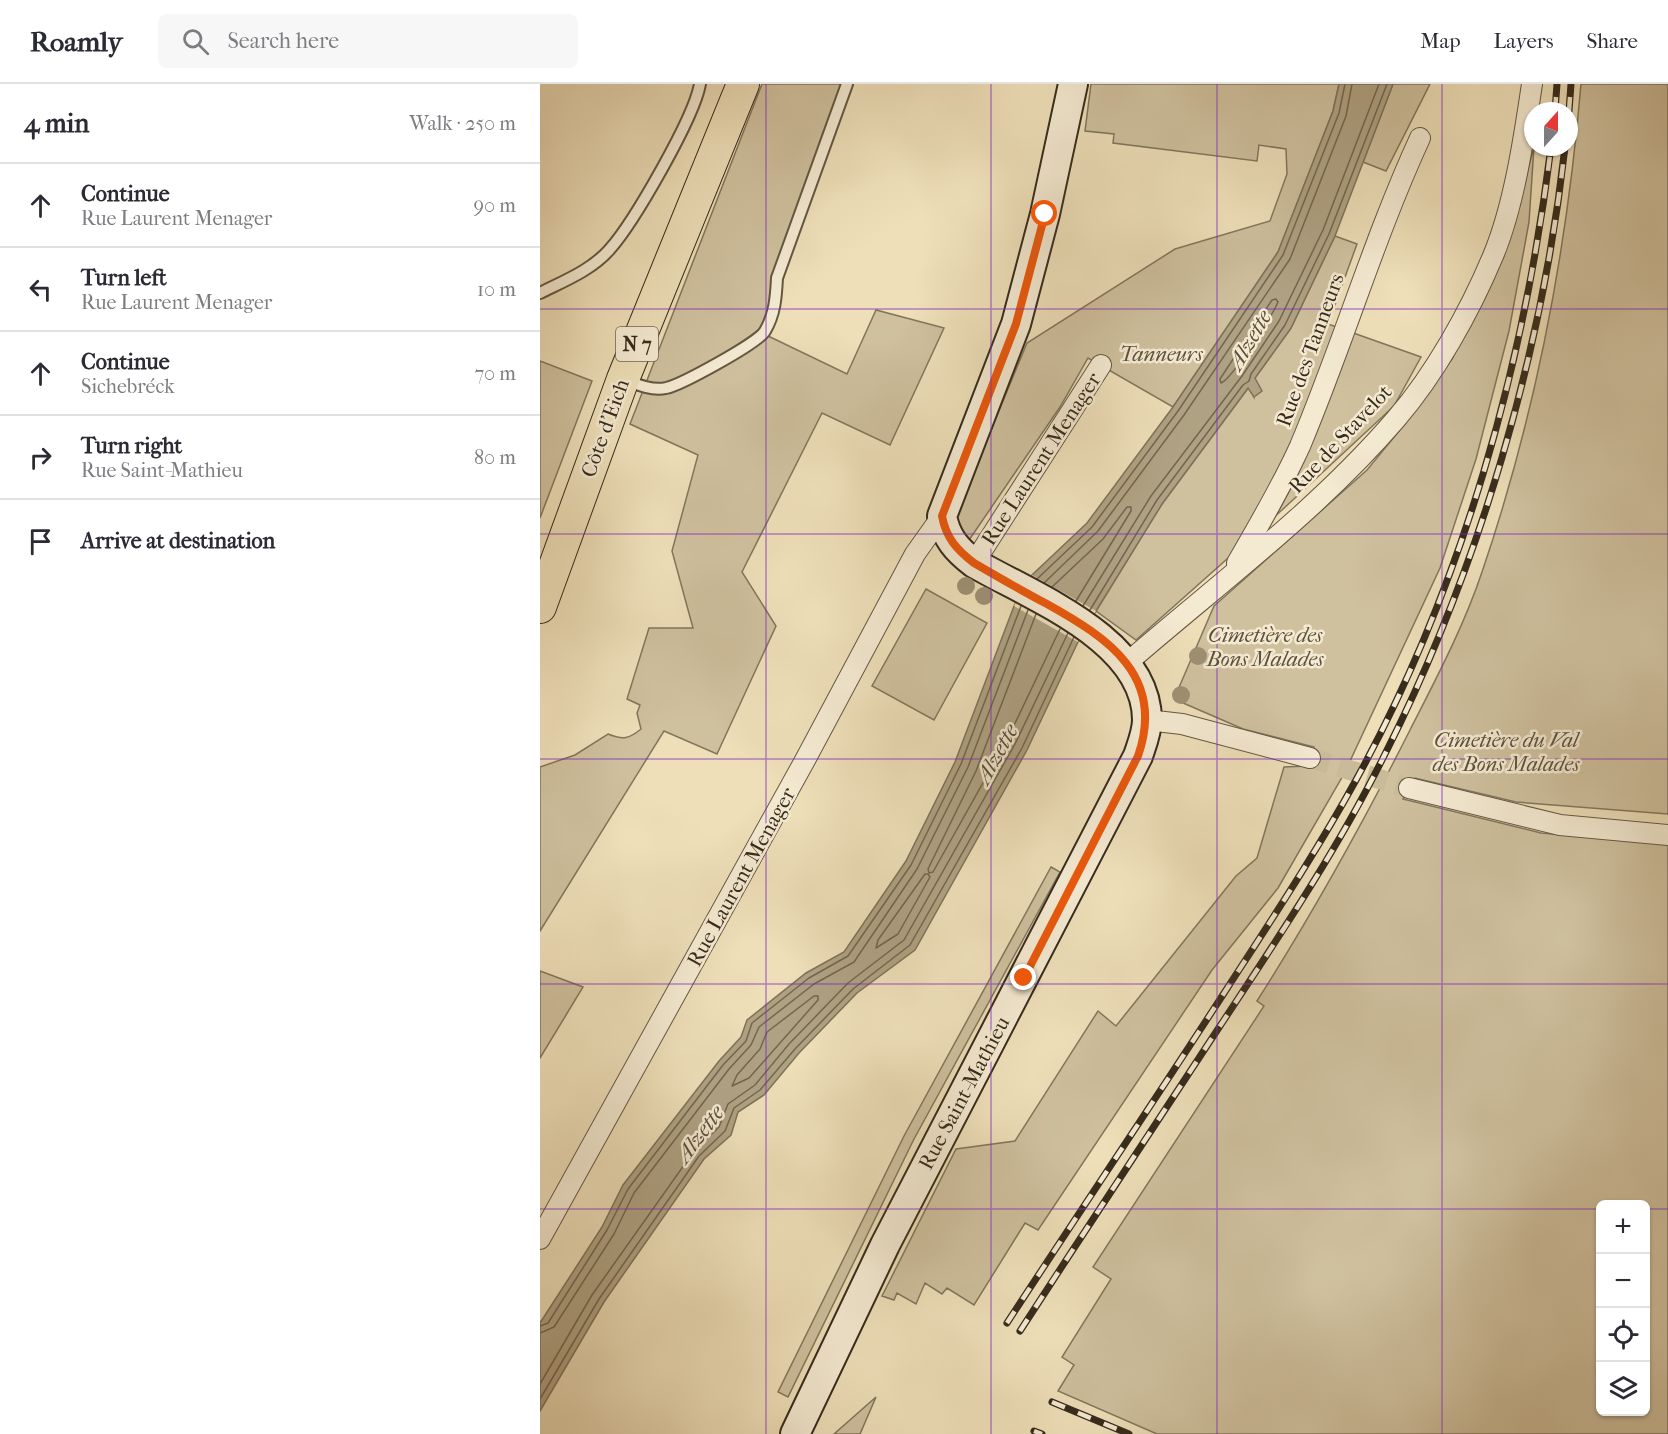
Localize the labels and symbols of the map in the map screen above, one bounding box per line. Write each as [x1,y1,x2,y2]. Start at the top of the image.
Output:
north arrow [1524,102,1578,156]
route start [1031,200,1057,226]
street label: Rue des Tanneurs [1271,270,1349,430]
water label: Alzette [1221,305,1278,377]
road number: N 7 [616,327,658,361]
park label: Tanneurs [1119,342,1203,366]
street label: Rue Laurent Menager [976,368,1106,550]
street label: Côte d'Eich [576,375,634,480]
street label: Rue de Stavelot [1284,379,1397,498]
park label: Cimetière des Bons Malades [1206,623,1324,671]
water label: Alzette [969,719,1024,791]
park label: Cimetière du Val des Bons Malades [1433,728,1581,776]
street label: Rue Laurent Menager [682,783,800,971]
route end [1010,964,1036,990]
street label: Rue Saint-Mathieu [914,1012,1015,1174]
water label: Alzette [669,1100,730,1170]

